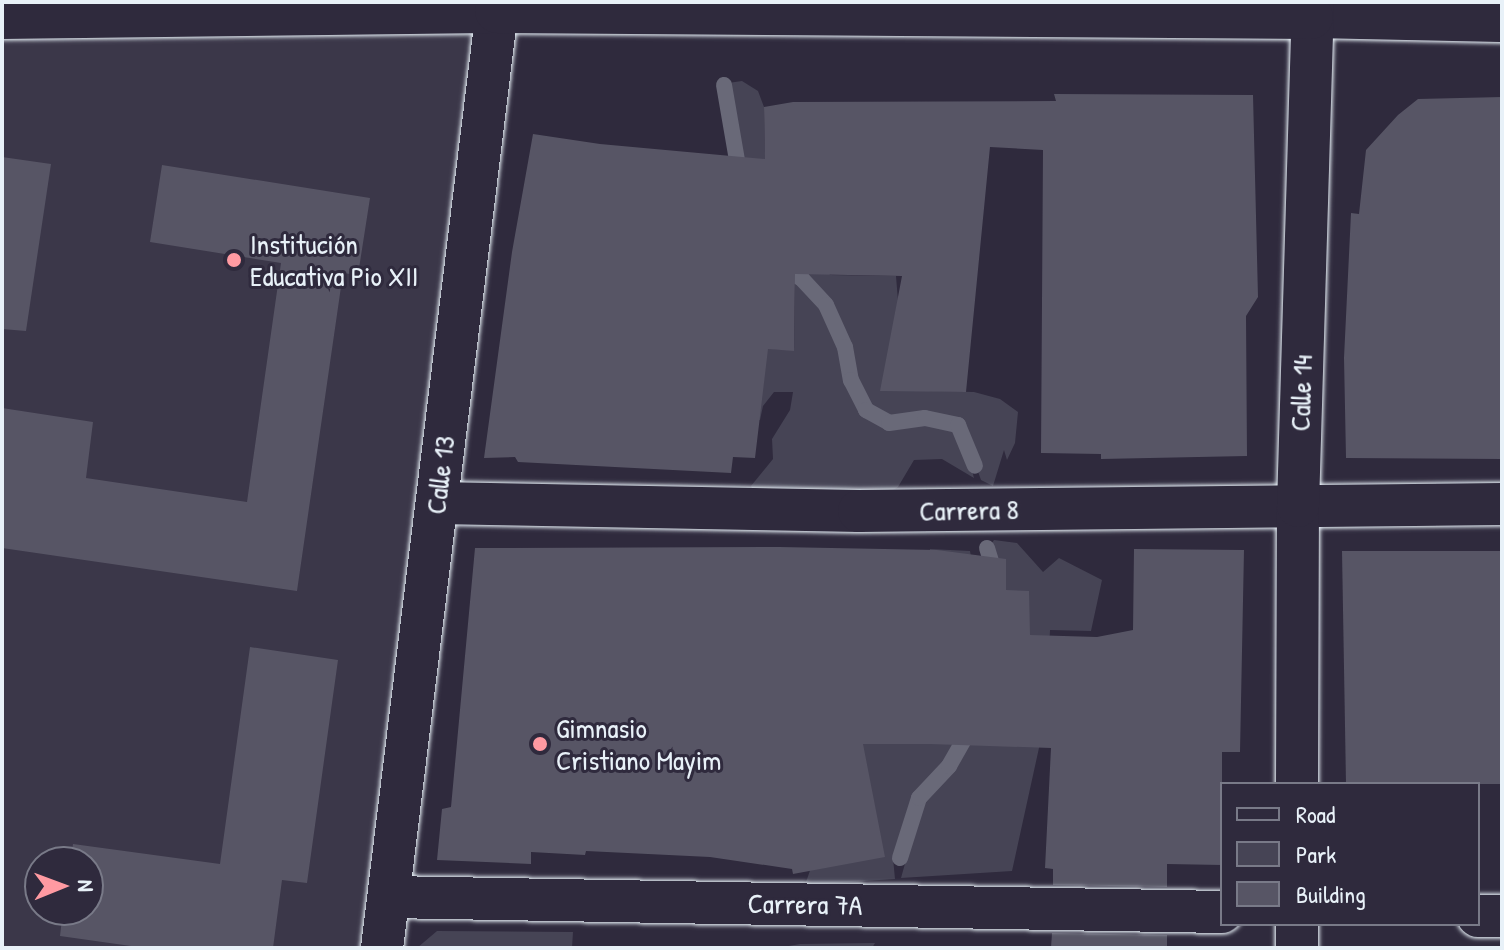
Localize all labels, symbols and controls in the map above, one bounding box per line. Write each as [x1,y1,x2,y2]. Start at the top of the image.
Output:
place label: Institución Educativa Pio XII [250,227,418,293]
marker: Institución Educativa Pio XII [225,251,243,269]
street label: Calle 14 [1283,354,1319,432]
street label: Calle 13 [419,434,461,516]
street label: Carrera 8 [919,492,1019,528]
place label: Gimnasio Cristiano Mayim [556,711,721,777]
marker: Gimnasio Cristiano Mayim [531,735,549,753]
legend [1220,782,1480,926]
text: Road [1296,798,1335,830]
text: Park [1296,838,1336,870]
north arrow [24,846,104,926]
text: Building [1296,878,1366,910]
text: N [71,879,101,892]
street label: Carrera 7A [747,886,863,922]

